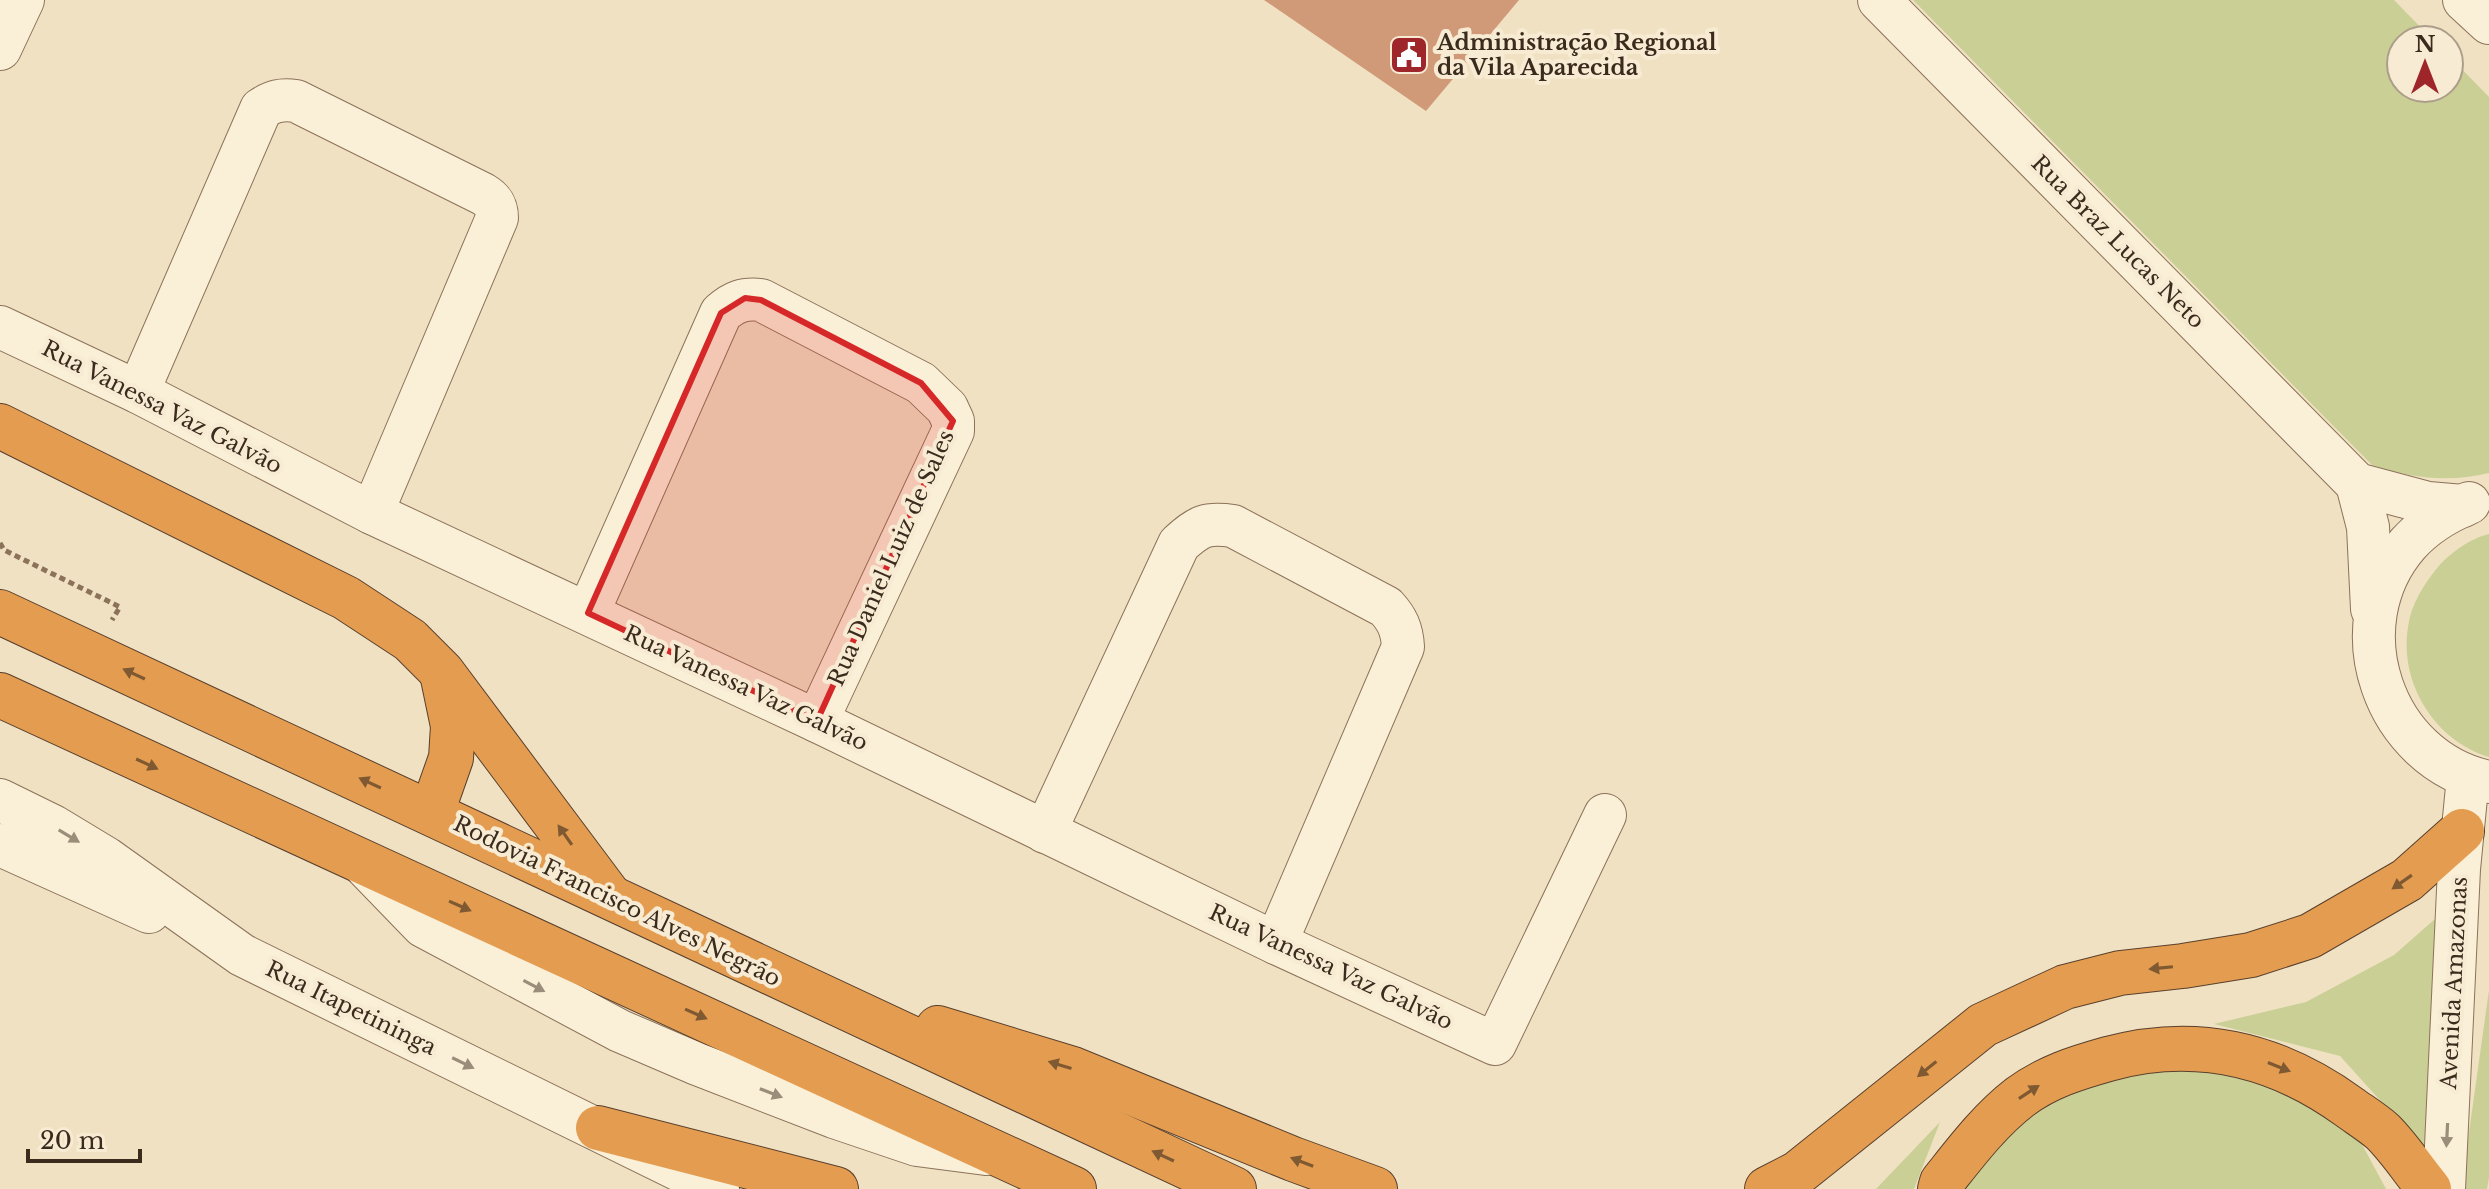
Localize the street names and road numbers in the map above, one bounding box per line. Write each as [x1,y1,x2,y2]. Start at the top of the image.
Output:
street label: Rua Braz Lucas Neto [2026,150,2210,334]
street label: Rua Vanessa Vaz Galvão [37,335,287,479]
street label: Rua Daniel Luiz de Sales [822,426,960,690]
street label: Rua Vanessa Vaz Galvão [620,620,872,756]
street label: Rodovia Francisco Alves Negrão [449,810,785,992]
street label: Avenida Amazonas [2435,876,2473,1091]
street label: Rua Vanessa Vaz Galvão [1205,899,1457,1035]
street label: Rua Itapetininga [261,955,441,1061]

